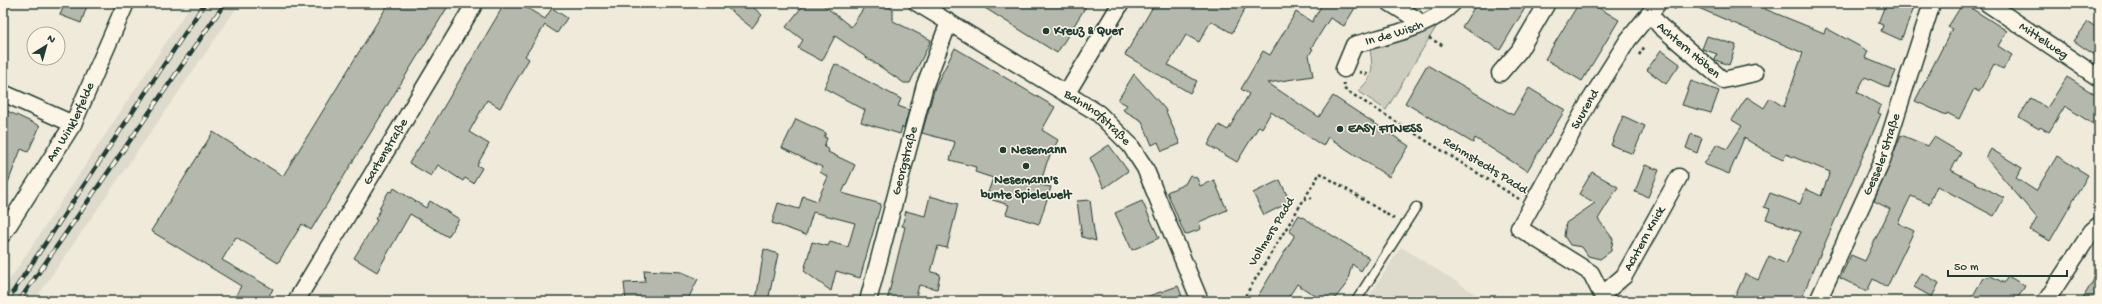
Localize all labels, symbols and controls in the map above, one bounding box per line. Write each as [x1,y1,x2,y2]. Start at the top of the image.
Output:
street label: In de Wisch [1364,17,1426,49]
street label: Achtern Höben [1654,19,1724,82]
street label: Mittelweg [2016,19,2071,63]
place label: Kreuz & Quer [1053,24,1124,39]
north arrow [26,26,66,66]
marker: Kreuz & Quer [1041,26,1051,36]
text: N [44,33,57,47]
street label: Am Winklerfelde [43,80,98,165]
street label: Bahnhofstraße [1060,86,1134,149]
street label: Suurend [1568,86,1603,132]
street label: Gesseler Straße [1860,111,1904,198]
street label: Gartenstraße [360,116,411,188]
place label: EASY FITNESS [1348,122,1423,137]
marker: EASY FITNESS [1335,124,1345,134]
street label: Georgstraße [889,125,921,197]
street label: Rehmstedts Padd [1440,134,1531,199]
place label: Nesemann [1011,143,1067,158]
marker: Nesemann [998,145,1008,155]
marker: Nesemann's bunte Spielewelt [1021,161,1031,171]
place label: Nesemann's bunte Spielewelt [980,173,1073,204]
street label: Vollmers Padd [1245,194,1299,270]
street label: Achtern Knick [1621,203,1669,274]
scale bar [1948,252,2067,278]
text: 50 m [1954,261,1979,275]

